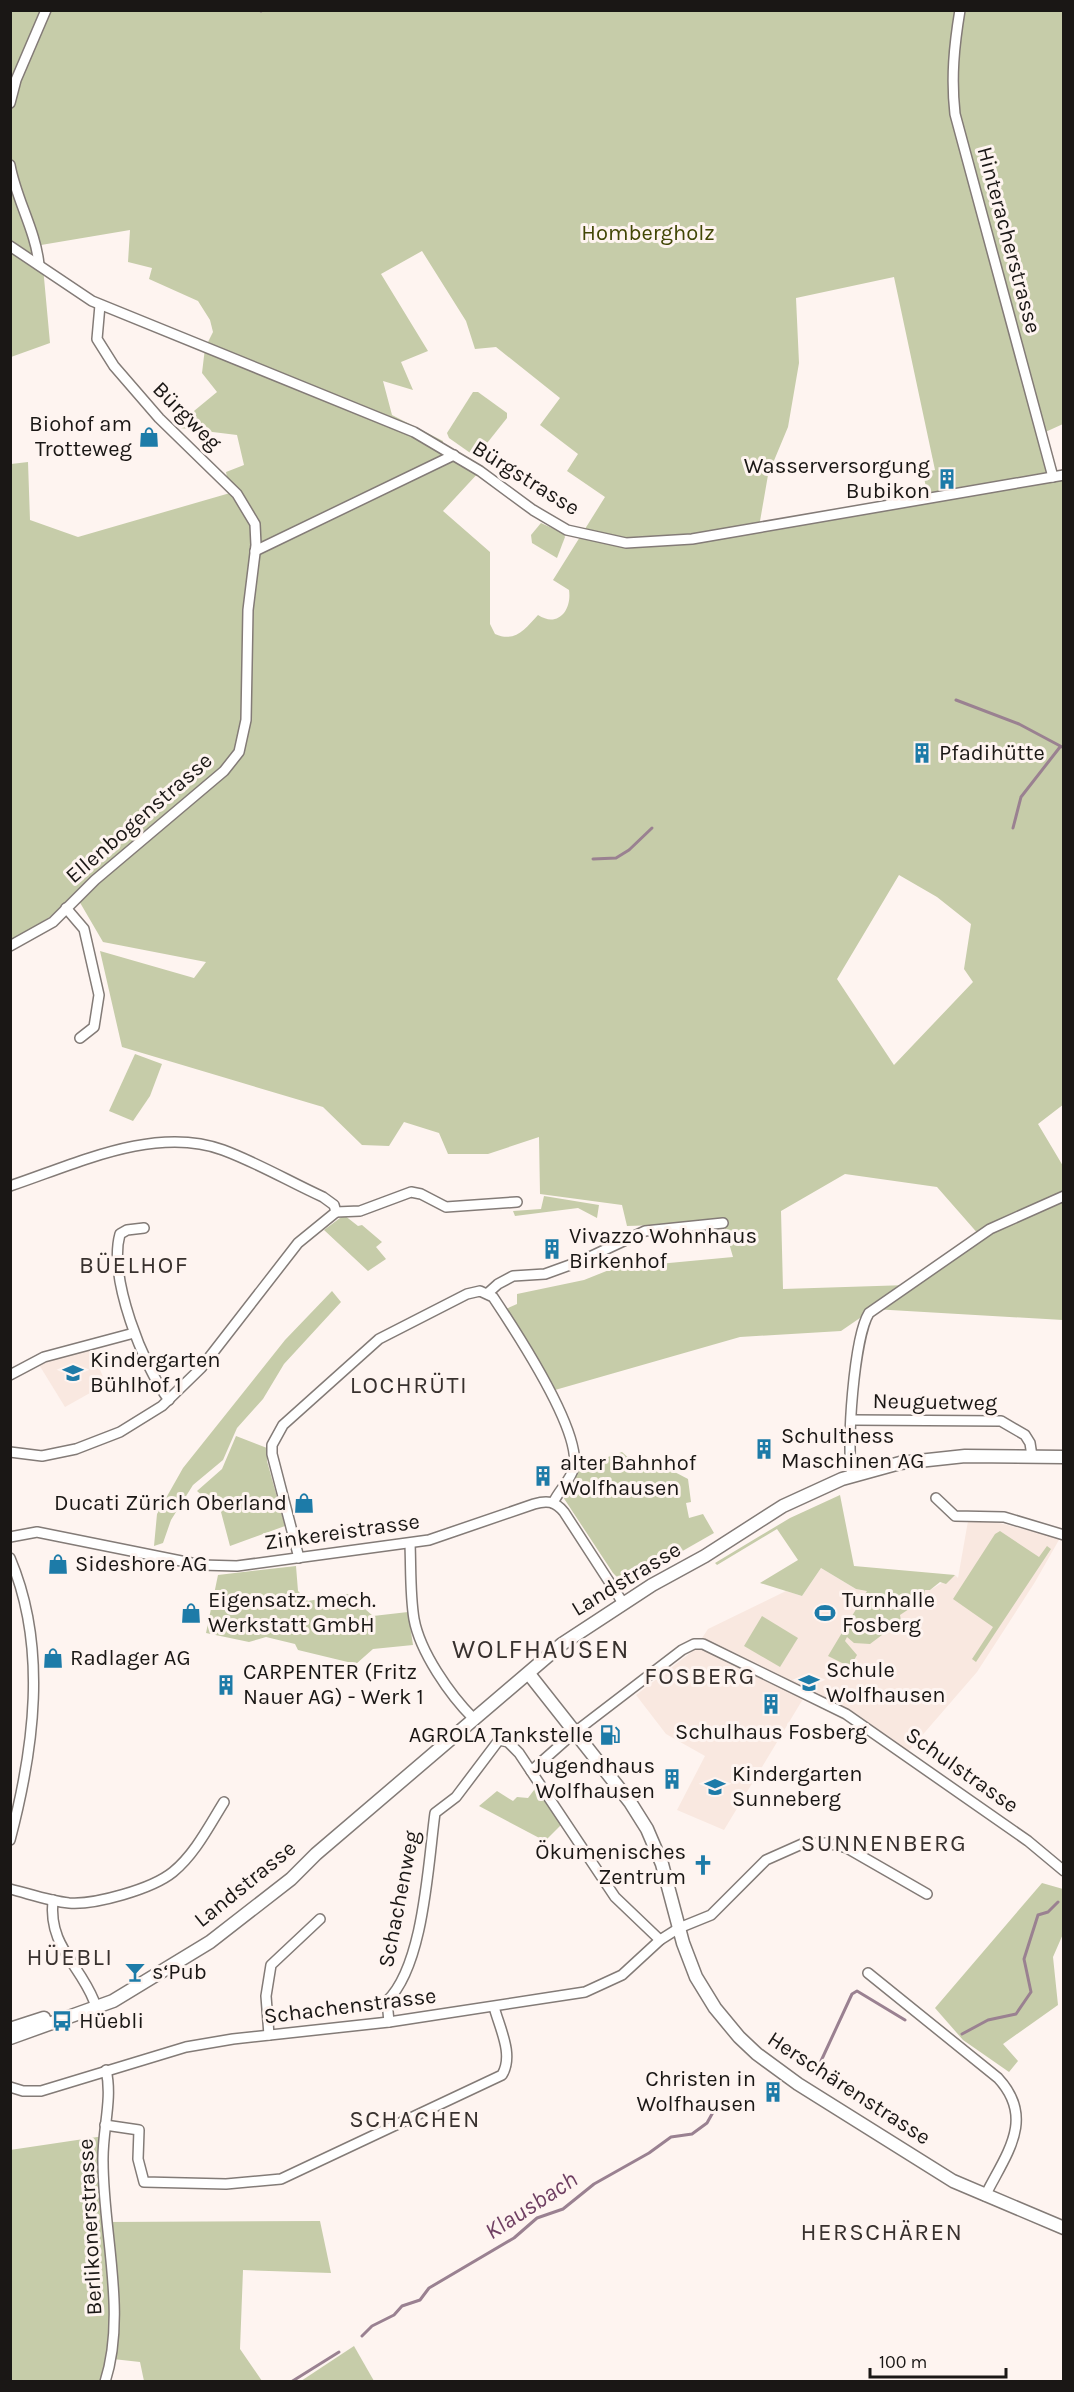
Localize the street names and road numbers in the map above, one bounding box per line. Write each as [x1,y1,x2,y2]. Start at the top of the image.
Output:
street label: Hinteracherstrasse [972,144,1046,336]
street label: Bürgweg [147,376,227,456]
street label: Bürgstrasse [468,435,584,521]
street label: Ellenbogenstrasse [60,747,218,889]
street label: Neuguetweg [872,1388,998,1416]
street label: Zinkereistrasse [263,1508,421,1556]
street label: Landstrasse [567,1536,685,1622]
street label: Schulstrasse [901,1722,1023,1818]
street label: Schachenweg [373,1828,425,1970]
street label: Landstrasse [189,1835,301,1933]
street label: Schachenstrasse [262,1983,438,2029]
street label: Herschärenstrasse [763,2026,935,2150]
street label: Berlikonerstrasse [72,2138,108,2316]

